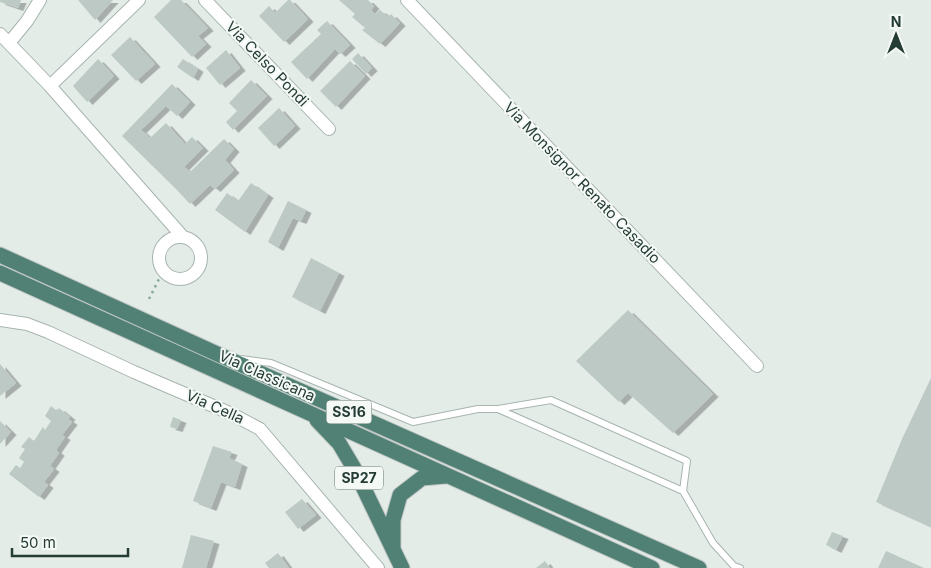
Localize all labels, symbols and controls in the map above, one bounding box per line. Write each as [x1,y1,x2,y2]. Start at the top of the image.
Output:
north arrow [871,10,921,60]
text: N [891,13,901,30]
street label: Via Celso Pondi [222,17,313,110]
street label: Via Monsignor Renato Casadio [500,98,665,267]
street label: Via Classicana [216,346,318,405]
street label: Via Cella [183,385,247,428]
road number: SS16 [326,401,372,424]
road number: SP27 [335,466,383,489]
scale bar [12,526,129,558]
text: 50 m [20,533,56,552]

